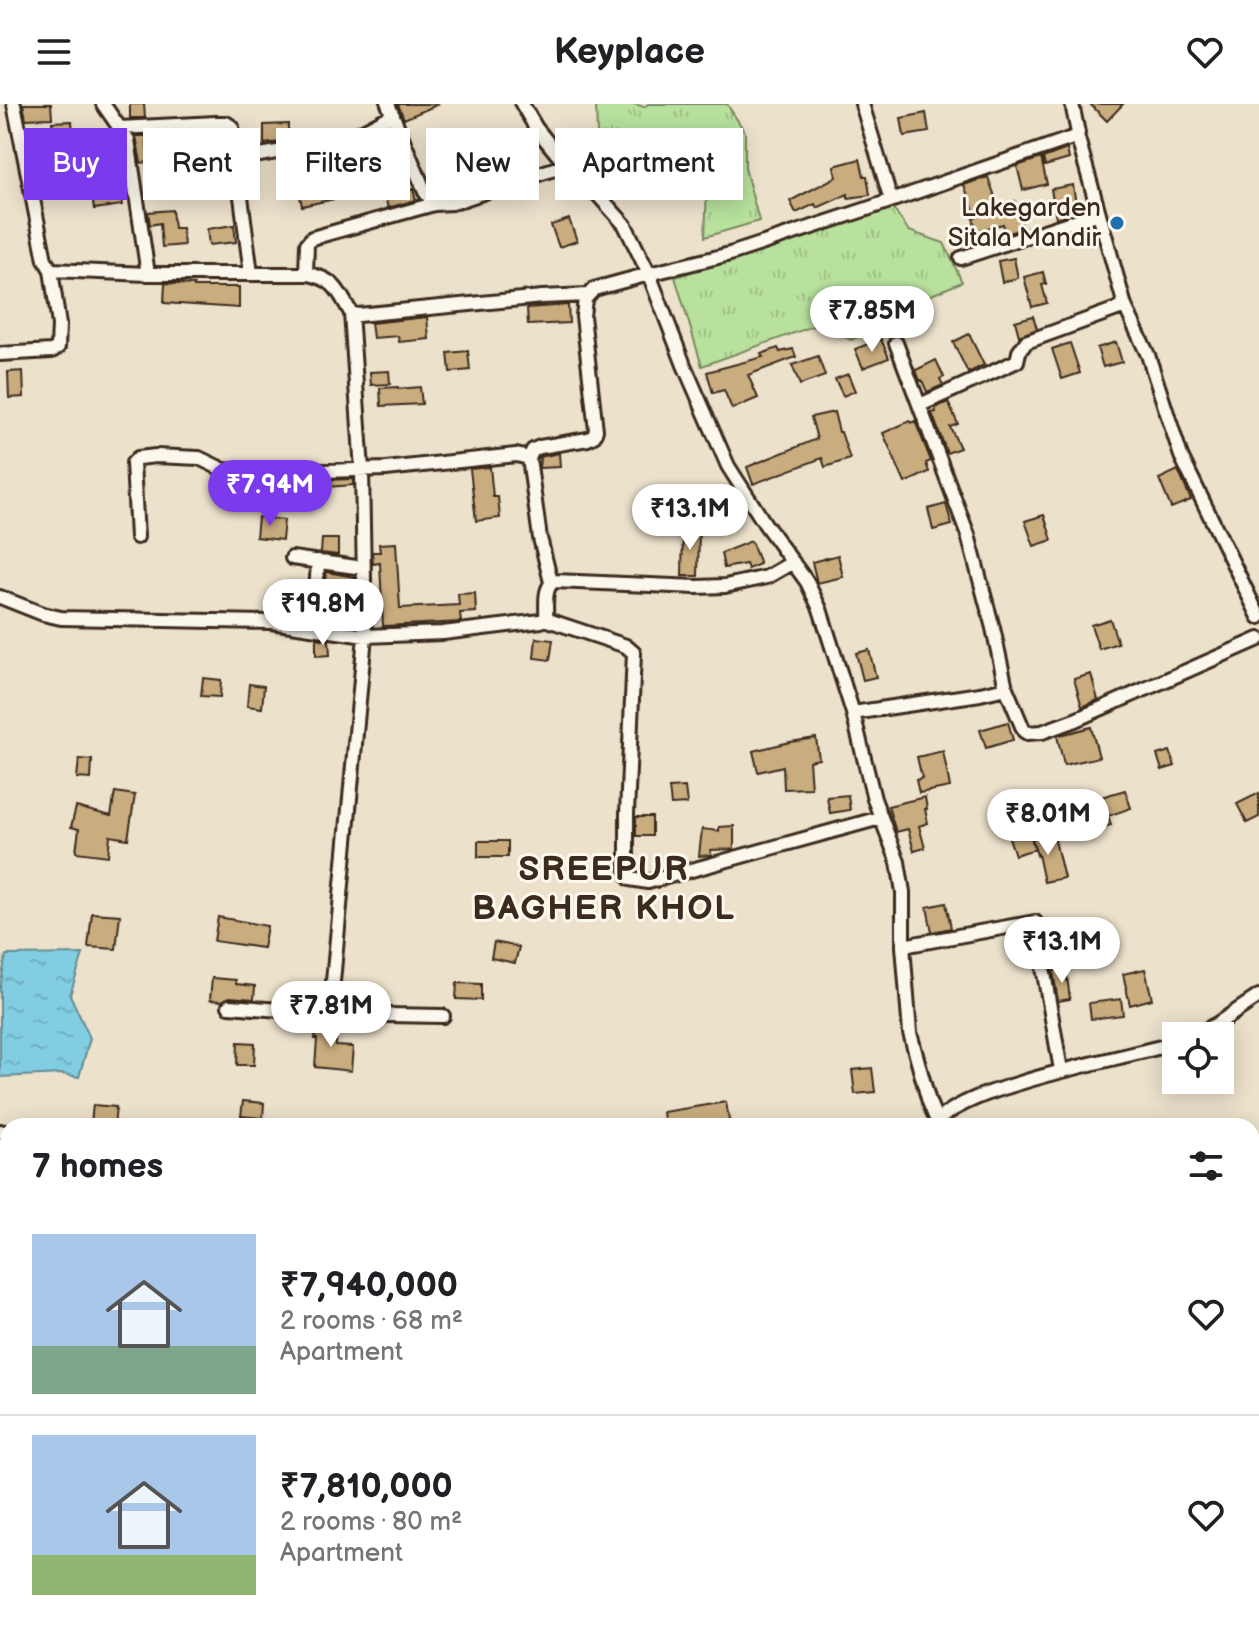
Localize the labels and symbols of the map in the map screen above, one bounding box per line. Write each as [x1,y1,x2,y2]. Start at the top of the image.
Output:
place label: Lakegarden Sitala Mandir [948,193,1102,254]
marker: Lakegarden Sitala Mandir [1108,214,1126,232]
pin: ₹7.85M [807,286,937,354]
pin: ₹7.94M [205,460,335,528]
pin: ₹13.1M [625,484,755,552]
pin: ₹19.8M [258,579,388,647]
pin: ₹8.01M [983,789,1113,857]
district label: SREEPUR BAGHER KHOL [472,849,736,929]
pin: ₹13.1M [997,917,1127,985]
pin: ₹7.81M [266,981,396,1049]

